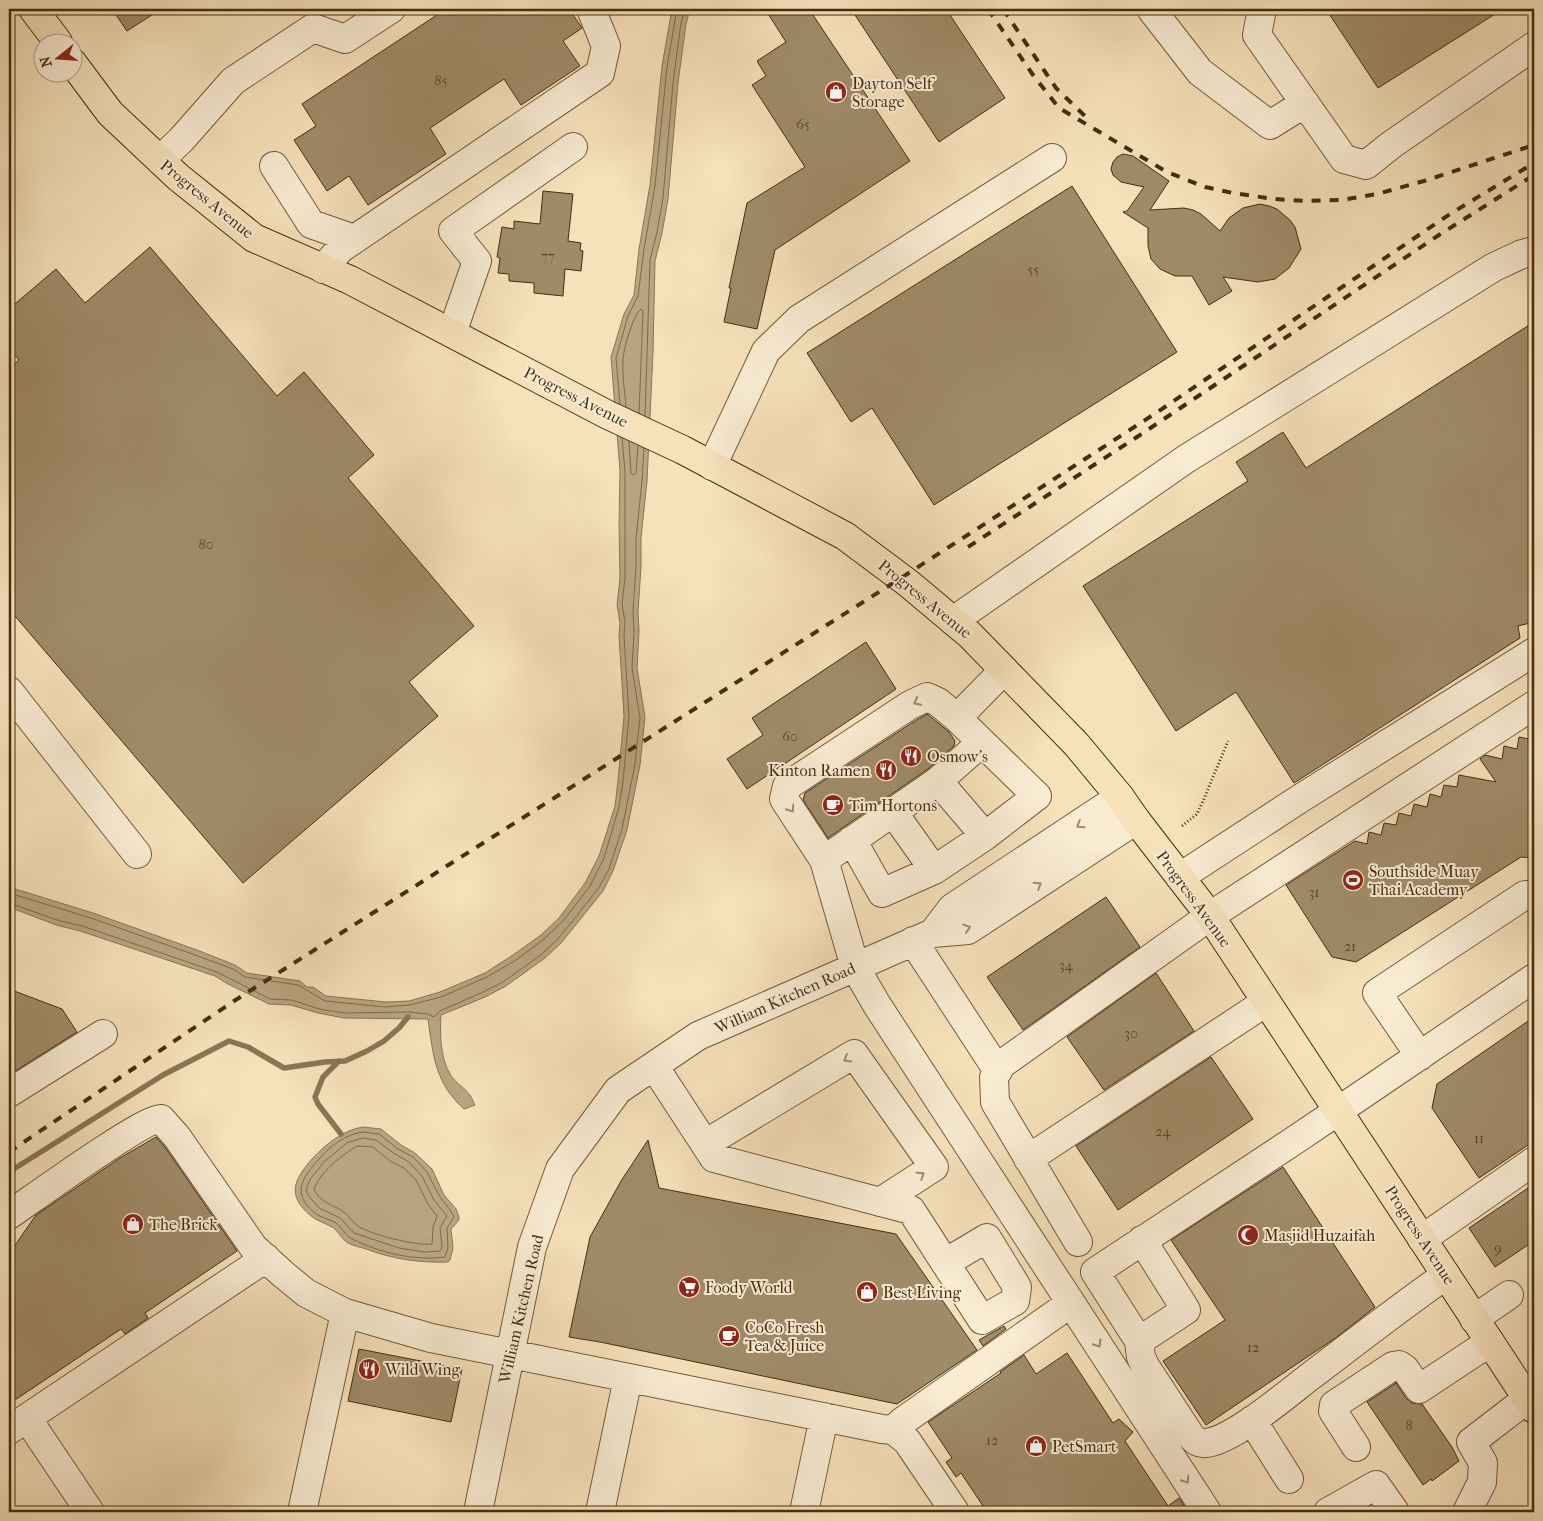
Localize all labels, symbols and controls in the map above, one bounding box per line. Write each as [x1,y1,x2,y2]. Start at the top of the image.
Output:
north arrow [32,32,82,82]
text: N [36,54,56,69]
house number: 85 [434,72,448,89]
place label: Dayton Self Storage [852,74,936,111]
shop icon: Dayton Self Storage [824,80,848,104]
house number: 65 [796,116,810,133]
street label: Progress Avenue [156,156,258,243]
house number: 77 [541,248,555,265]
house number: 55 [1027,261,1039,278]
street label: Progress Avenue [521,363,631,432]
house number: 80 [199,536,213,553]
street label: Progress Avenue [874,556,976,643]
one-way arrow [913,696,922,706]
house number: 60 [782,728,798,745]
restaurant icon: Osmow's [899,744,923,768]
place label: Osmow's [927,747,988,766]
restaurant icon: Kinton Ramen [874,758,898,782]
place label: Kinton Ramen [768,761,871,780]
cafe icon: Tim Hortons [821,793,845,817]
place label: Tim Hortons [849,796,937,815]
one-way arrow [784,804,794,813]
one-way arrow [1076,818,1085,828]
street label: Progress Avenue [1153,847,1235,951]
place label: Southside Muay Thai Academy [1369,862,1479,899]
sports icon: Southside Muay Thai Academy [1341,868,1365,892]
one-way arrow [1032,882,1041,891]
house number: 31 [1309,884,1319,901]
one-way arrow [962,924,971,934]
house number: 21 [1344,938,1356,955]
house number: 34 [1059,957,1074,974]
street label: William Kitchen Road [711,958,859,1038]
house number: 30 [1124,1025,1138,1042]
one-way arrow [843,1052,852,1062]
house number: 24 [1155,1123,1171,1140]
house number: 11 [1474,1130,1484,1147]
one-way arrow [915,1172,924,1181]
street label: Progress Avenue [1381,1182,1459,1288]
shop icon: The Brick [121,1212,145,1236]
place label: The Brick [149,1215,218,1234]
mosque icon: Masjid Huzaifah [1236,1223,1260,1247]
place label: Masjid Huzaifah [1264,1226,1375,1245]
street label: William Kitchen Road [494,1232,547,1386]
house number: 9 [1494,1240,1502,1257]
supermarket icon: Foody World [677,1275,701,1299]
place label: Foody World [705,1278,793,1297]
shop icon: Best Living [855,1280,879,1304]
place label: Best Living [883,1283,962,1302]
place label: CoCo Fresh Tea & Juice [745,1318,824,1355]
cafe icon: CoCo Fresh Tea & Juice [717,1324,741,1348]
one-way arrow [1091,1339,1101,1348]
house number: 12 [1247,1339,1259,1356]
restaurant icon: Wild Wing [357,1357,381,1381]
place label: Wild Wing [384,1360,460,1379]
house number: 8 [1405,1417,1413,1434]
house number: 12 [986,1432,998,1449]
shop icon: PetSmart [1024,1434,1048,1458]
place label: PetSmart [1052,1437,1117,1456]
one-way arrow [1180,1475,1189,1484]

